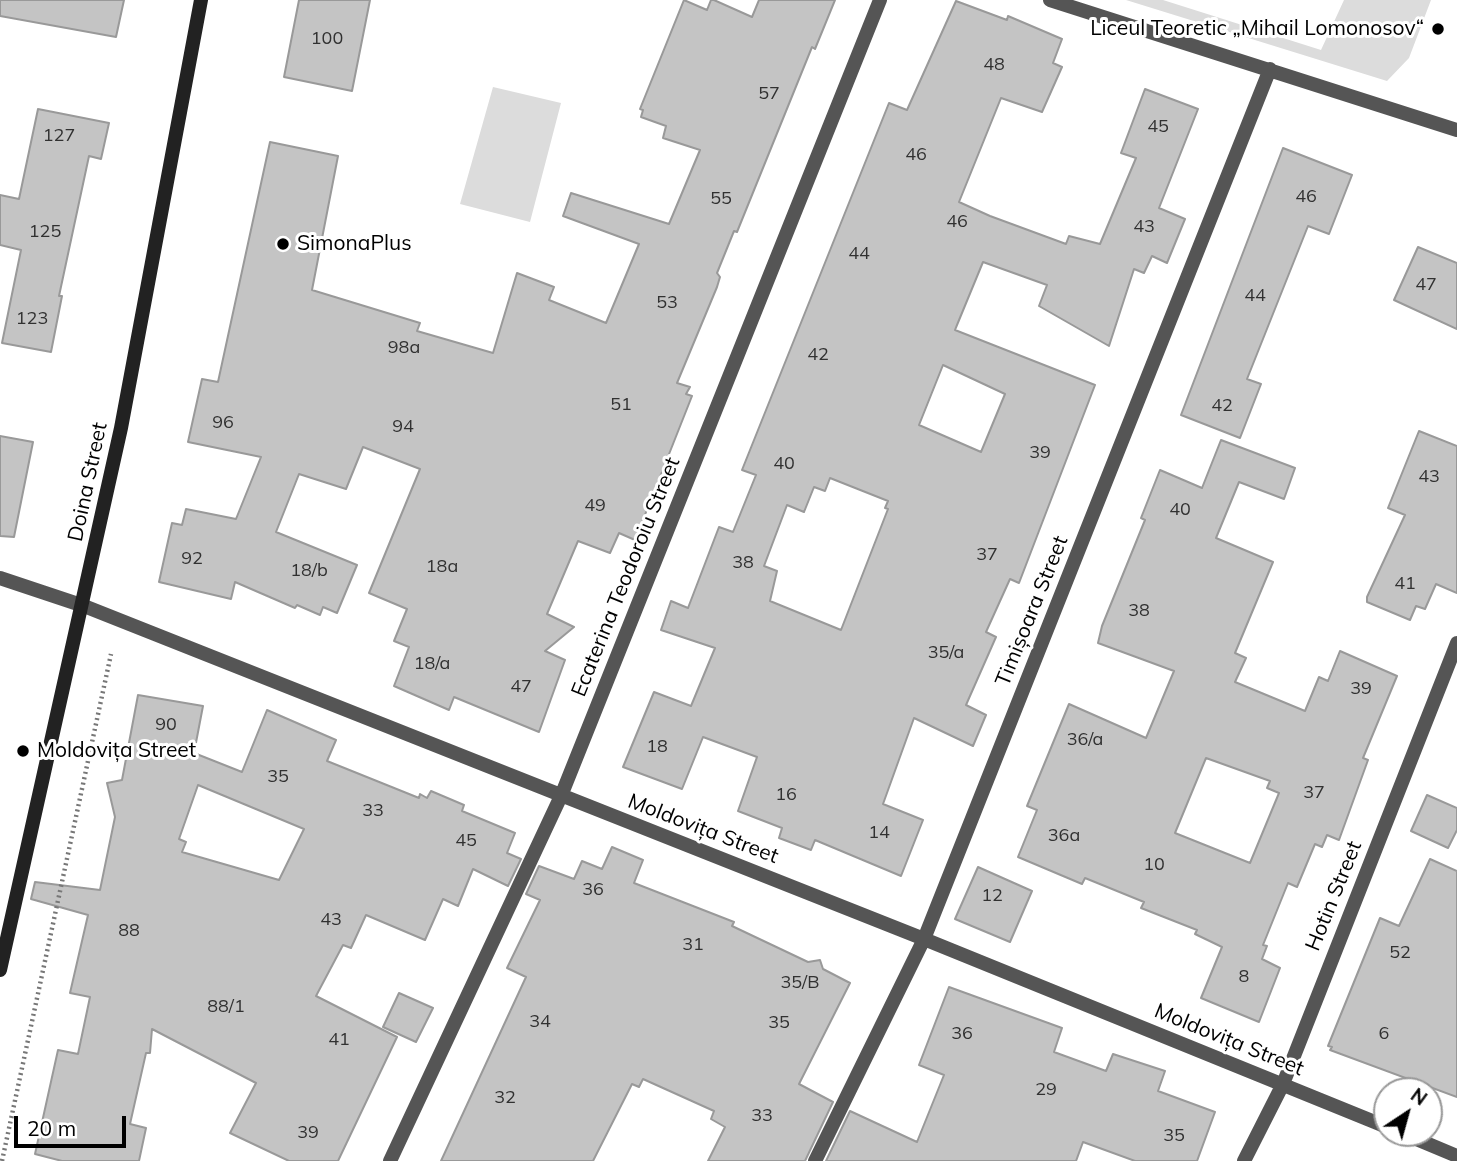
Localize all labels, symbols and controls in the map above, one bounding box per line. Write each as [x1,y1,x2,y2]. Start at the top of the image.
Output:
place label: Liceul Teoretic „Mihail Lomonosov“ [1090,16,1424,42]
marker: Liceul Teoretic „Mihail Lomonosov“ [1430,21,1446,37]
house number: 100 [311,28,343,50]
house number: 48 [983,54,1005,76]
house number: 57 [758,83,780,105]
house number: 45 [1147,116,1169,138]
house number: 127 [43,125,75,147]
house number: 46 [905,144,927,166]
house number: 46 [1295,186,1317,208]
house number: 55 [710,188,732,210]
house number: 46 [946,211,968,233]
house number: 43 [1133,216,1155,238]
house number: 125 [29,221,61,243]
place label: SimonaPlus [297,231,412,257]
marker: SimonaPlus [275,236,291,252]
house number: 44 [848,243,870,265]
house number: 47 [1415,274,1437,296]
house number: 44 [1244,285,1266,307]
house number: 53 [656,292,678,314]
house number: 123 [16,308,48,330]
house number: 98a [388,337,420,359]
house number: 42 [807,344,829,366]
house number: 51 [610,394,632,416]
house number: 42 [1211,395,1233,417]
house number: 96 [212,412,234,434]
house number: 94 [392,416,414,438]
street label: Doina Street [63,420,113,544]
house number: 39 [1029,442,1051,464]
house number: 40 [773,453,795,475]
street label: Ecaterina Teodoroiu Street [566,454,686,700]
house number: 43 [1418,466,1440,488]
house number: 49 [584,495,606,517]
house number: 40 [1169,499,1191,521]
street label: Timișoara Street [990,532,1074,690]
house number: 37 [976,544,998,566]
house number: 92 [181,548,203,570]
house number: 38 [732,552,754,574]
house number: 18a [426,556,458,578]
house number: 18/b [290,560,328,582]
house number: 41 [1394,573,1416,595]
house number: 38 [1128,600,1150,622]
house number: 35/a [928,642,964,664]
house number: 18/a [414,653,450,675]
house number: 47 [510,676,532,698]
house number: 39 [1350,678,1372,700]
house number: 90 [155,714,177,736]
house number: 36/a [1067,729,1103,751]
house number: 18 [646,736,668,758]
place label: Moldovița Street [37,738,196,764]
marker: Moldovița Street [15,743,31,759]
house number: 35 [267,766,289,788]
house number: 37 [1303,782,1325,804]
house number: 16 [775,784,797,806]
street label: Moldovița Street [624,789,782,869]
house number: 33 [362,800,384,822]
house number: 14 [868,822,890,844]
house number: 36a [1048,825,1080,847]
house number: 45 [455,830,477,852]
street label: Hotin Street [1301,837,1367,955]
house number: 10 [1143,854,1165,876]
house number: 36 [582,879,604,901]
house number: 12 [981,885,1003,907]
house number: 43 [320,909,342,931]
house number: 88 [118,920,140,942]
house number: 31 [682,934,704,956]
house number: 52 [1389,942,1411,964]
house number: 8 [1239,966,1249,988]
house number: 35/B [781,972,819,994]
house number: 88/1 [207,996,245,1018]
street label: Moldovița Street [1151,999,1307,1081]
house number: 34 [529,1011,551,1033]
house number: 35 [768,1012,790,1034]
house number: 36 [951,1023,973,1045]
house number: 6 [1379,1023,1389,1045]
house number: 41 [328,1029,350,1051]
north arrow [1373,1077,1443,1147]
house number: 29 [1035,1079,1057,1101]
text: N [1406,1083,1432,1111]
house number: 32 [494,1087,516,1109]
scale bar [18,1102,130,1146]
house number: 33 [751,1105,773,1127]
text: 20 m [27,1115,76,1141]
house number: 39 [297,1122,319,1144]
house number: 35 [1163,1125,1185,1147]

